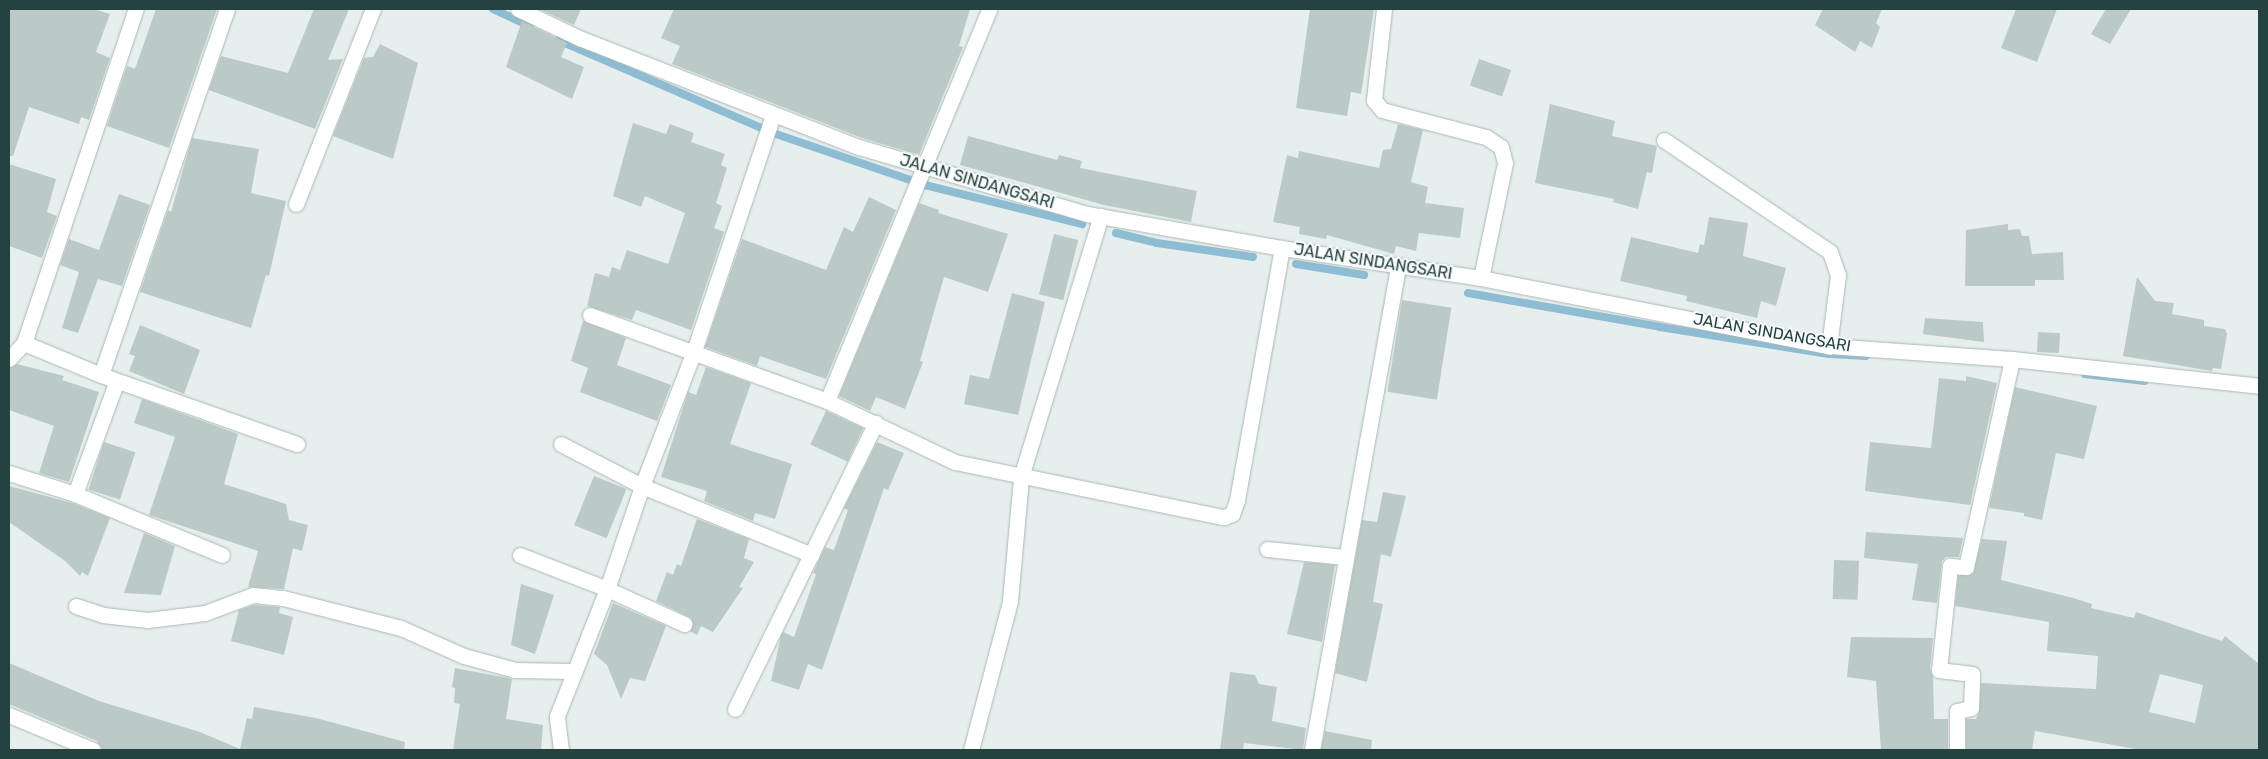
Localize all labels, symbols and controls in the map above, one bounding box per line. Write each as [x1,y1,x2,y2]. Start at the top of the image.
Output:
street label: JALAN SINDANGSARI [898,151,1056,213]
street label: JALAN SINDANGSARI [1293,240,1453,284]
street label: JALAN SINDANGSARI [1692,310,1852,356]

